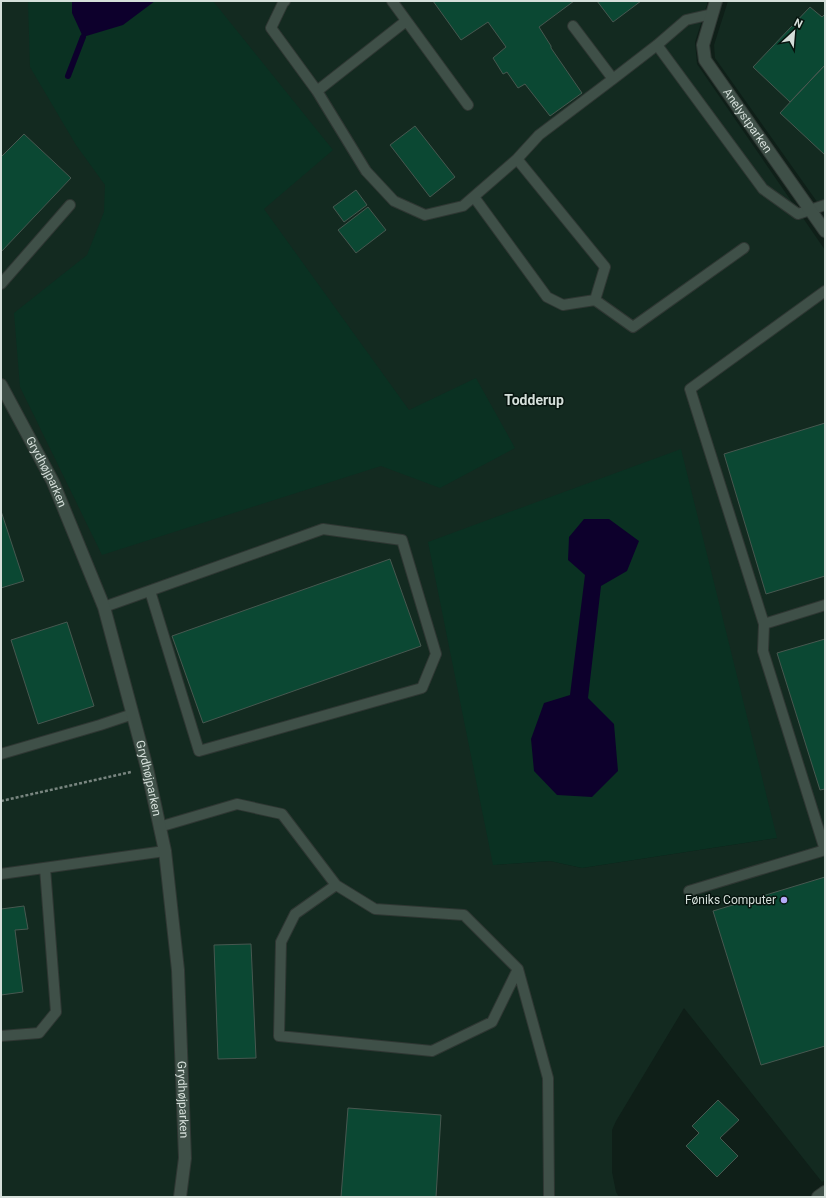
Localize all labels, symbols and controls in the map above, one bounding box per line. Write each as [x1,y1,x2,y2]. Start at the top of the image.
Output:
north arrow [774,12,814,52]
text: N [792,16,805,31]
street label: Anelystparken [720,85,775,156]
district label: Todderup [504,392,564,408]
street label: Grydhøjparken [23,434,70,509]
street label: Grydhøjparken [133,739,164,817]
place label: Føniks Computer [685,893,776,907]
marker: Føniks Computer [779,895,789,905]
street label: Grydhøjparken [174,1061,191,1138]

